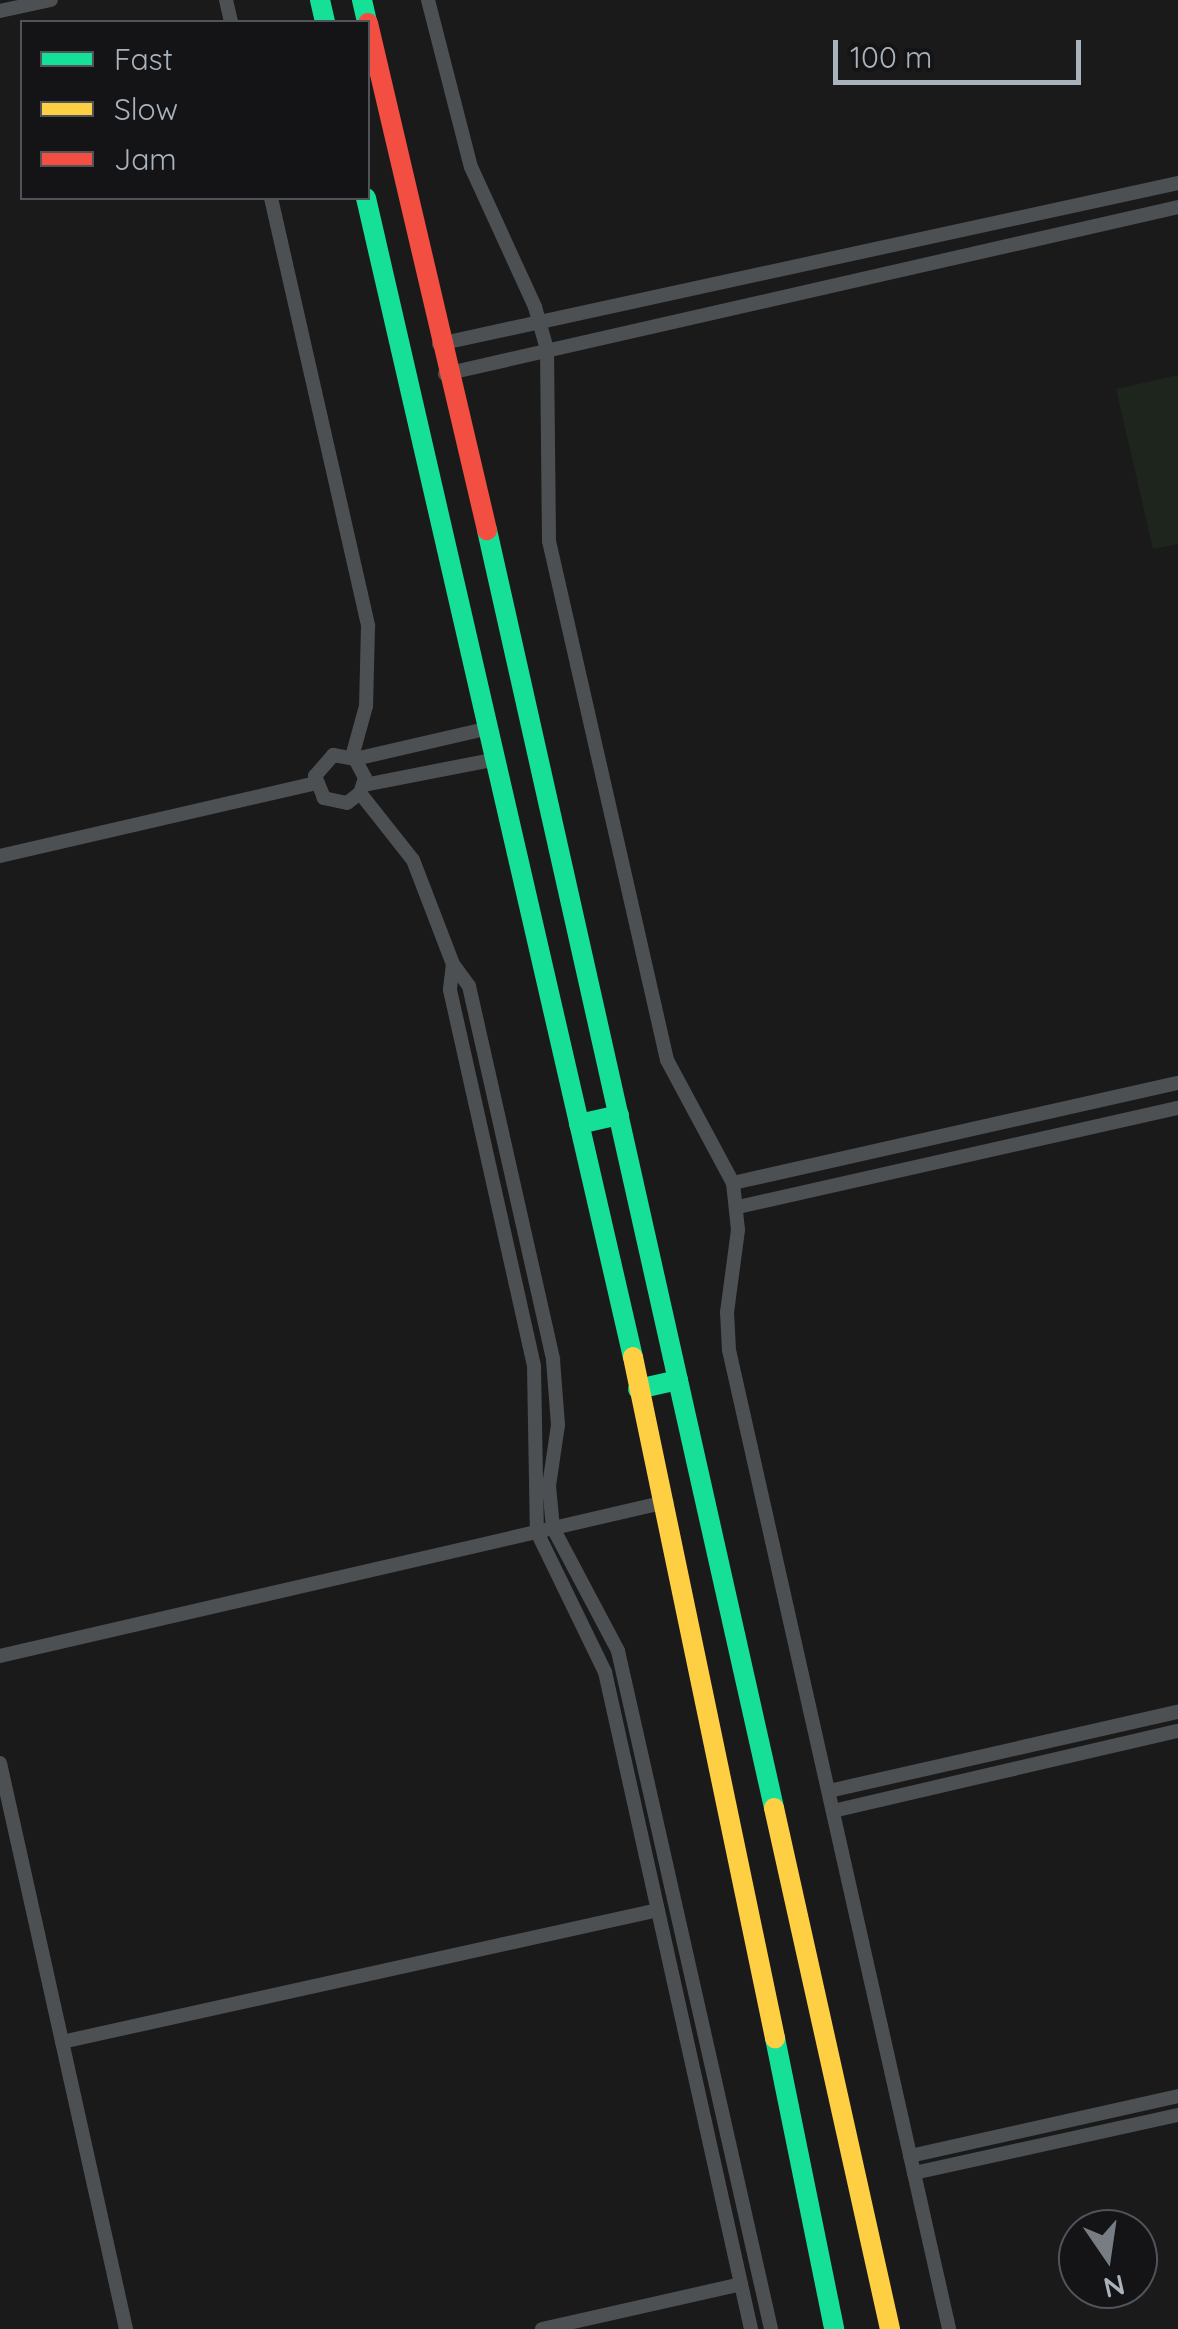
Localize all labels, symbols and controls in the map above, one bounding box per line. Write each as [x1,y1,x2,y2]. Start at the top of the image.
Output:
legend [20,20,370,200]
scale bar [838,20,1086,82]
text: 100 m [850,38,932,76]
text: Fast [114,40,173,78]
text: Slow [114,90,178,128]
text: Jam [114,140,177,178]
north arrow [1058,2209,1158,2309]
text: N [1100,2267,1128,2306]

